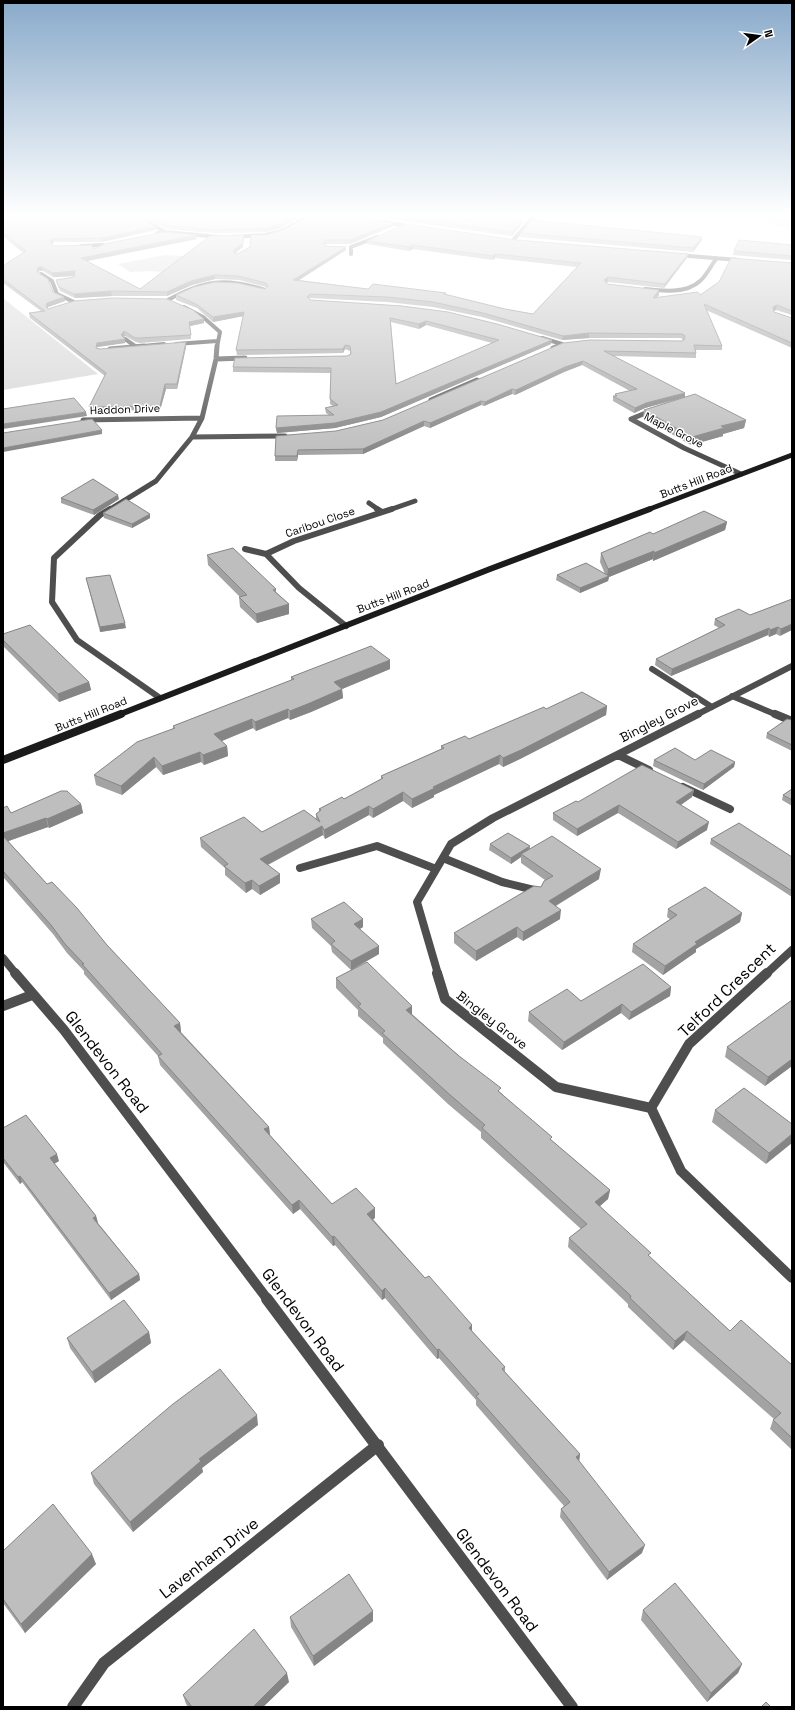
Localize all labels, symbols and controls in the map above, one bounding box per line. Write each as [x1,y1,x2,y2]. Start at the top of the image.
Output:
north arrow [739,16,779,56]
text: N [761,28,776,39]
street label: Haddon Drive [90,401,160,417]
street label: Maple Grove [642,409,706,451]
street label: Butts Hill Road [658,461,734,501]
street label: Caribou Close [283,504,357,540]
street label: Butts Hill Road [355,576,431,616]
street label: Bingley Grove [617,692,701,746]
street label: Butts Hill Road [53,693,129,735]
street label: Telford Crescent [674,938,780,1042]
street label: Bingley Grove [453,987,531,1053]
street label: Glendevon Road [60,1006,154,1118]
street label: Glendevon Road [257,1264,349,1376]
street label: Lavenham Drive [155,1513,263,1603]
street label: Glendevon Road [451,1524,543,1636]

